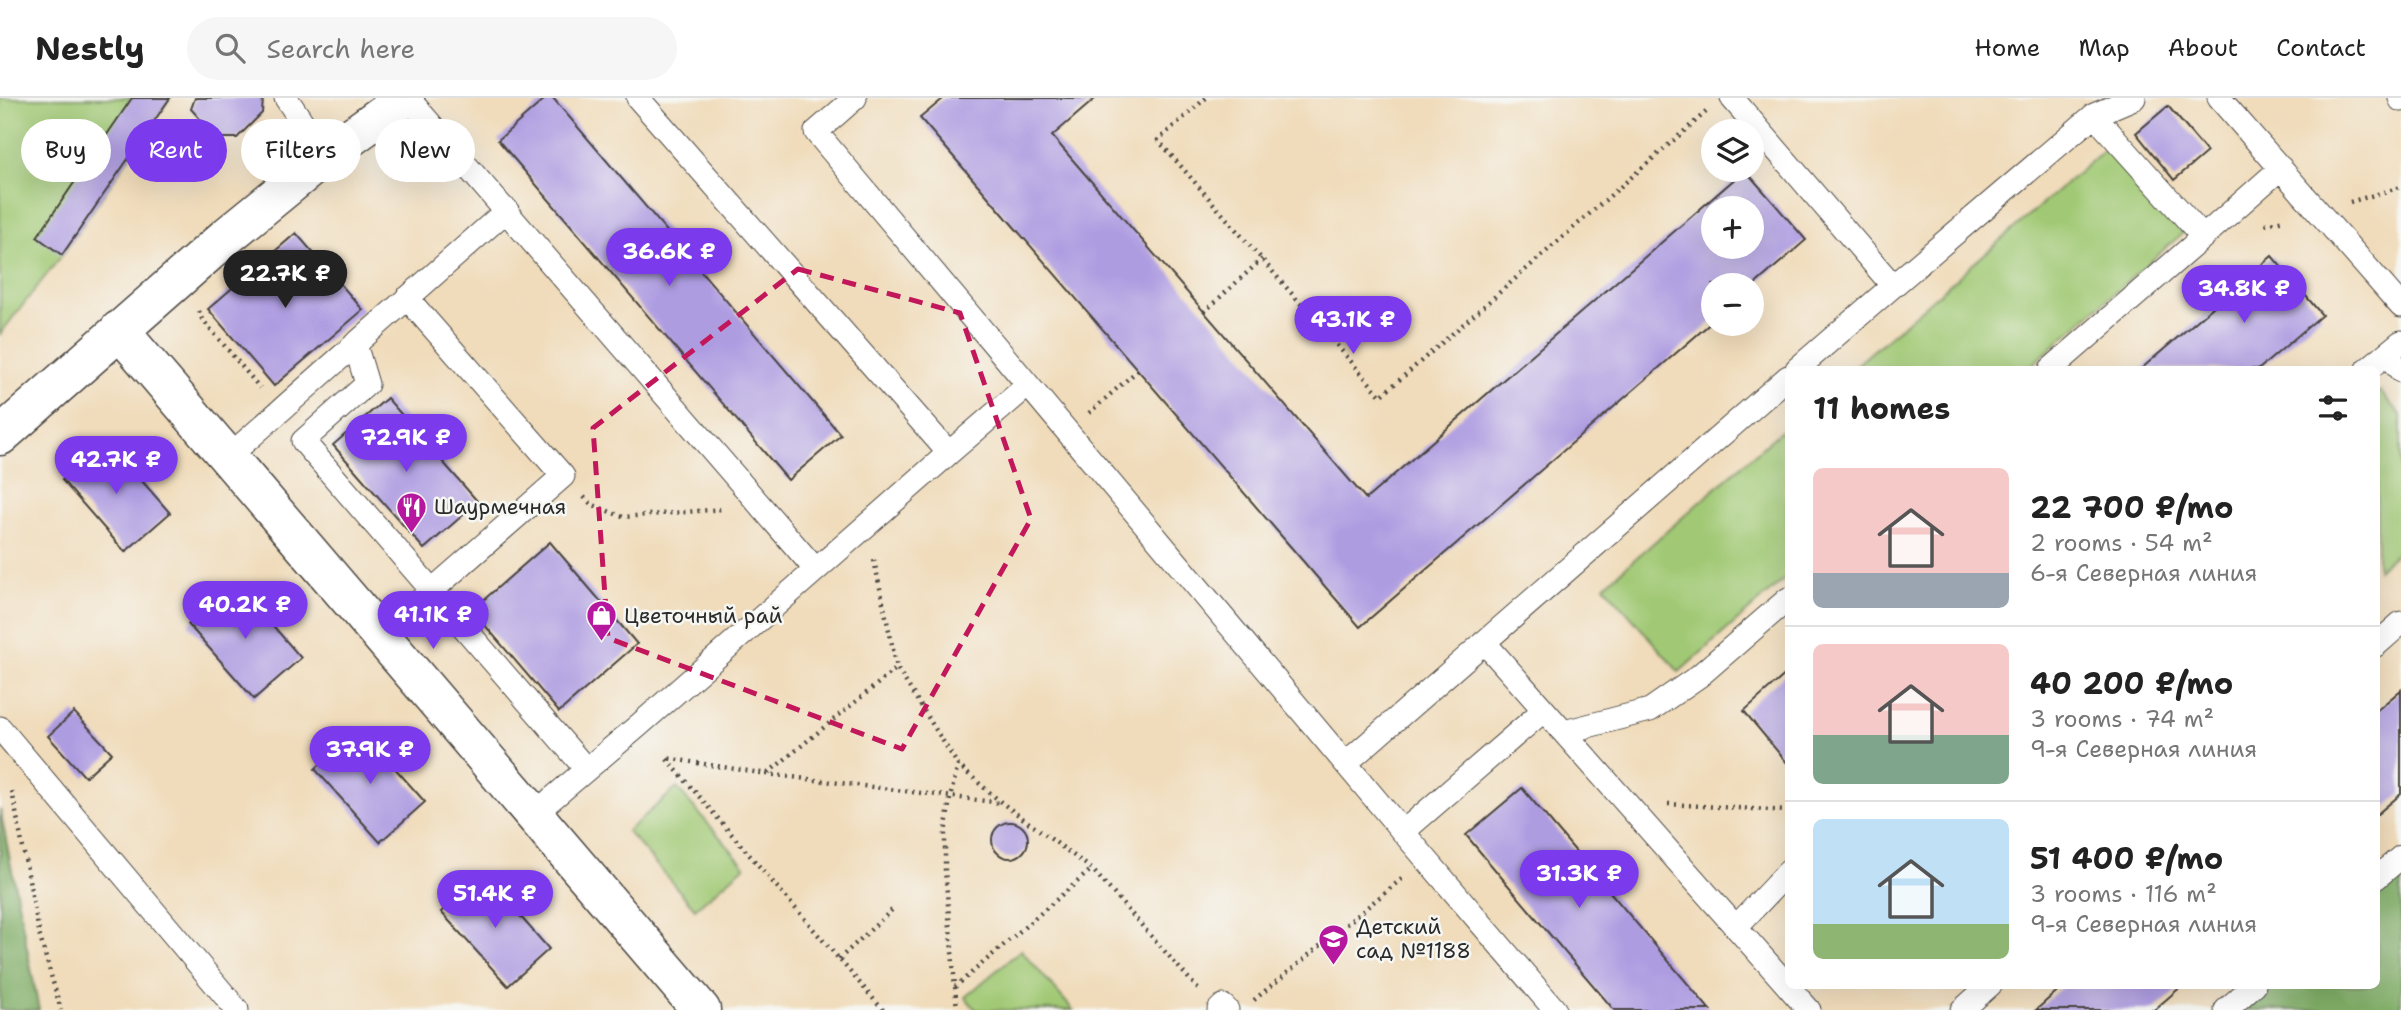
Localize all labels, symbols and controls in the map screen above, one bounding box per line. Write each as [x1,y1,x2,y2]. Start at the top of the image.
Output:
search box [187,17,677,80]
text: Nestly [35,26,145,71]
icon: search [211,29,249,67]
text: Search here [267,31,415,66]
text: Home [1974,32,2040,64]
text: Map [2078,32,2130,64]
text: About [2168,32,2238,64]
text: Contact [2276,32,2366,64]
chip: Buy [21,119,111,182]
chip: Rent [125,119,227,182]
chip: Filters [241,119,361,182]
chip: New [375,119,475,182]
map controls [1701,119,1764,336]
button: layers [1701,119,1764,182]
button: + [1701,196,1764,259]
pin: 36.6K ₽ [604,228,734,288]
text: 36.6K ₽ [622,236,716,266]
pin: 22.7K ₽ [220,250,350,310]
text: 22.7K ₽ [239,258,331,288]
pin: 34.8K ₽ [2179,266,2309,325]
button: − [1701,273,1764,336]
text: 34.8K ₽ [2198,273,2290,303]
pin: 43.1K ₽ [1288,296,1418,356]
text: 43.1K ₽ [1311,304,1395,334]
text: 11 homes [1813,388,1950,429]
icon: filters [2314,389,2352,427]
pin: 72.9K ₽ [341,414,471,474]
text: 72.9K ₽ [361,422,451,452]
pin: 42.7K ₽ [51,436,181,496]
text: 42.7K ₽ [71,444,161,474]
text: 22 700 ₽/mo [2030,487,2233,528]
restaurant icon: Шаурмечная [394,490,428,534]
place label: Шаурмечная [434,493,566,521]
icon: home [1869,496,1953,580]
text: 2 rooms · 54 m² [2030,528,2213,558]
text: 6-я Северная линия [2030,558,2257,588]
pin: 40.2K ₽ [180,582,310,641]
text: 40.2K ₽ [199,589,291,619]
pin: 41.1K ₽ [368,592,498,651]
text: 41.1K ₽ [394,599,472,629]
shop icon: Цветочный рай [584,599,618,643]
place label: Цветочный рай [624,602,783,630]
text: 40 200 ₽/mo [2030,663,2233,704]
icon: home [1869,672,1953,756]
text: 3 rooms · 74 m² [2030,704,2214,734]
pin: 37.9K ₽ [305,726,435,786]
text: 37.9K ₽ [326,734,414,764]
text: 9-я Северная линия [2030,734,2257,764]
text: 51 400 ₽/mo [2030,838,2223,879]
icon: home [1869,847,1953,931]
pin: 31.3K ₽ [1514,850,1644,910]
text: 31.3K ₽ [1536,858,1622,888]
pin: 51.4K ₽ [430,870,560,930]
text: 51.4K ₽ [453,878,537,908]
text: 3 rooms · 116 m² [2030,879,2217,909]
text: 9-я Северная линия [2030,909,2257,939]
place label: Детский сад №1188 [1356,913,1471,965]
school or university icon: Детский сад №1188 [1316,922,1350,966]

